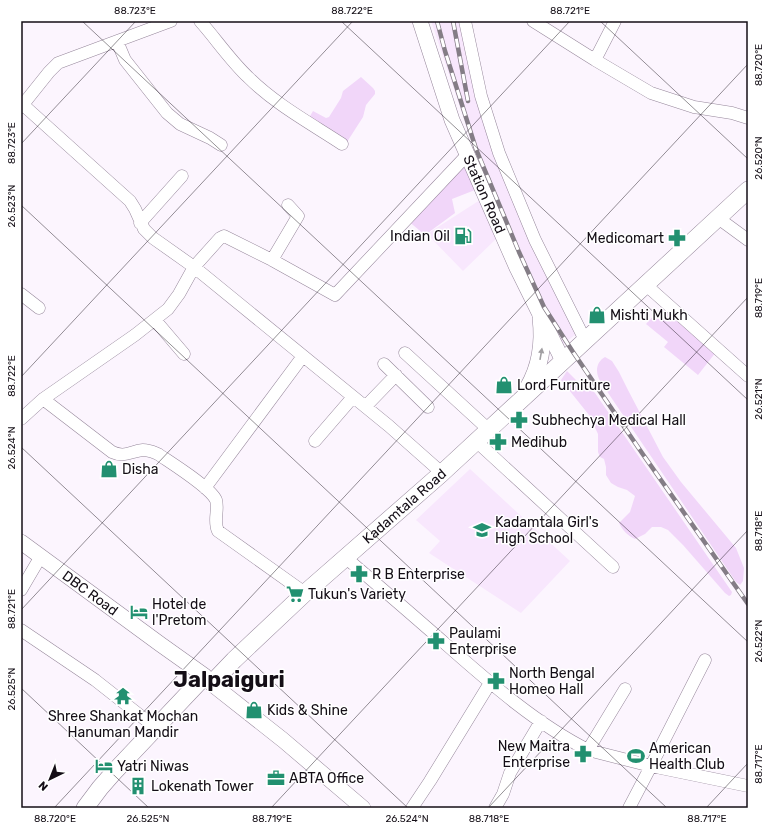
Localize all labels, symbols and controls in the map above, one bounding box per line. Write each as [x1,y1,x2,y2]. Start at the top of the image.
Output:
text: 88.723°E [114,5,156,17]
text: 88.722°E [331,5,373,17]
text: 88.721°E [550,5,590,17]
text: 88.720°E [753,44,765,86]
text: 88.723°E [6,122,18,164]
text: 26.520°N [753,136,765,180]
street label: Station Road [460,152,509,236]
text: 26.523°N [6,184,18,228]
fuel station icon: Indian Oil [453,226,473,246]
place label: Indian Oil [390,228,450,245]
pharmacy icon: Medicomart [667,228,687,248]
place label: Medicomart [587,230,665,247]
text: 88.719°E [753,278,765,318]
shop icon: Mishti Mukh [587,305,607,325]
place label: Mishti Mukh [610,307,688,324]
one-way arrow [538,348,544,360]
text: 88.722°E [6,355,18,397]
shop icon: Lord Furniture [494,375,514,395]
place label: Lord Furniture [517,377,610,394]
text: 26.521°N [753,378,765,420]
pharmacy icon: Subhechya Medical Hall [509,410,529,430]
place label: Subhechya Medical Hall [532,412,686,429]
text: 26.524°N [6,426,18,470]
pharmacy icon: Medihub [488,432,508,452]
place label: Medihub [511,434,567,451]
shop icon: Disha [99,459,119,479]
place label: Disha [122,461,158,478]
street label: Kadamtala Road [359,465,450,547]
text: 88.718°E [753,511,765,551]
place label: Kadamtala Girl's High School [495,514,599,547]
school or university icon: Kadamtala Girl's High School [472,520,492,540]
pharmacy icon: R B Enterprise [349,564,369,584]
place label: R B Enterprise [372,566,465,583]
street label: DBC Road [59,567,122,619]
supermarket icon: Tukun's Variety [285,584,305,604]
place label: Tukun's Variety [308,586,406,603]
text: 88.721°E [6,589,18,629]
place label: Hotel de l'Pretom [152,596,206,629]
hotel icon: Hotel de l'Pretom [129,602,149,622]
text: 26.522°N [753,619,765,662]
place label: Paulami Enterprise [449,625,517,658]
pharmacy icon: Paulami Enterprise [426,631,446,651]
place label: North Bengal Homeo Hall [509,665,595,698]
district label: Jalpaiguri [173,666,285,693]
text: 26.525°N [6,667,18,711]
pharmacy icon: North Bengal Homeo Hall [486,671,506,691]
temple icon: Shree Shankat Mochan Hanuman Mandir [113,686,133,706]
shop icon: Kids & Shine [244,700,264,720]
place label: Kids & Shine [267,702,348,719]
place label: Shree Shankat Mochan Hanuman Mandir [48,708,198,741]
place label: New Maitra Enterprise [498,738,570,771]
place label: American Health Club [649,740,725,773]
pharmacy icon: New Maitra Enterprise [573,744,593,764]
text: 88.717°E [753,744,765,784]
sports icon: American Health Club [626,746,646,766]
hotel icon: Yatri Niwas [94,756,114,776]
place label: Yatri Niwas [117,758,189,775]
north arrow [30,759,70,799]
office icon: ABTA Office [266,768,286,788]
place label: ABTA Office [289,770,364,787]
building icon: Lokenath Tower [128,776,148,796]
text: N [36,778,51,793]
place label: Lokenath Tower [151,778,254,795]
text: 88.720°E [34,813,76,825]
text: 26.525°N [127,813,170,825]
text: 88.719°E [252,813,292,825]
text: 26.524°N [385,813,429,825]
text: 88.718°E [469,813,509,825]
text: 88.717°E [687,813,727,825]

